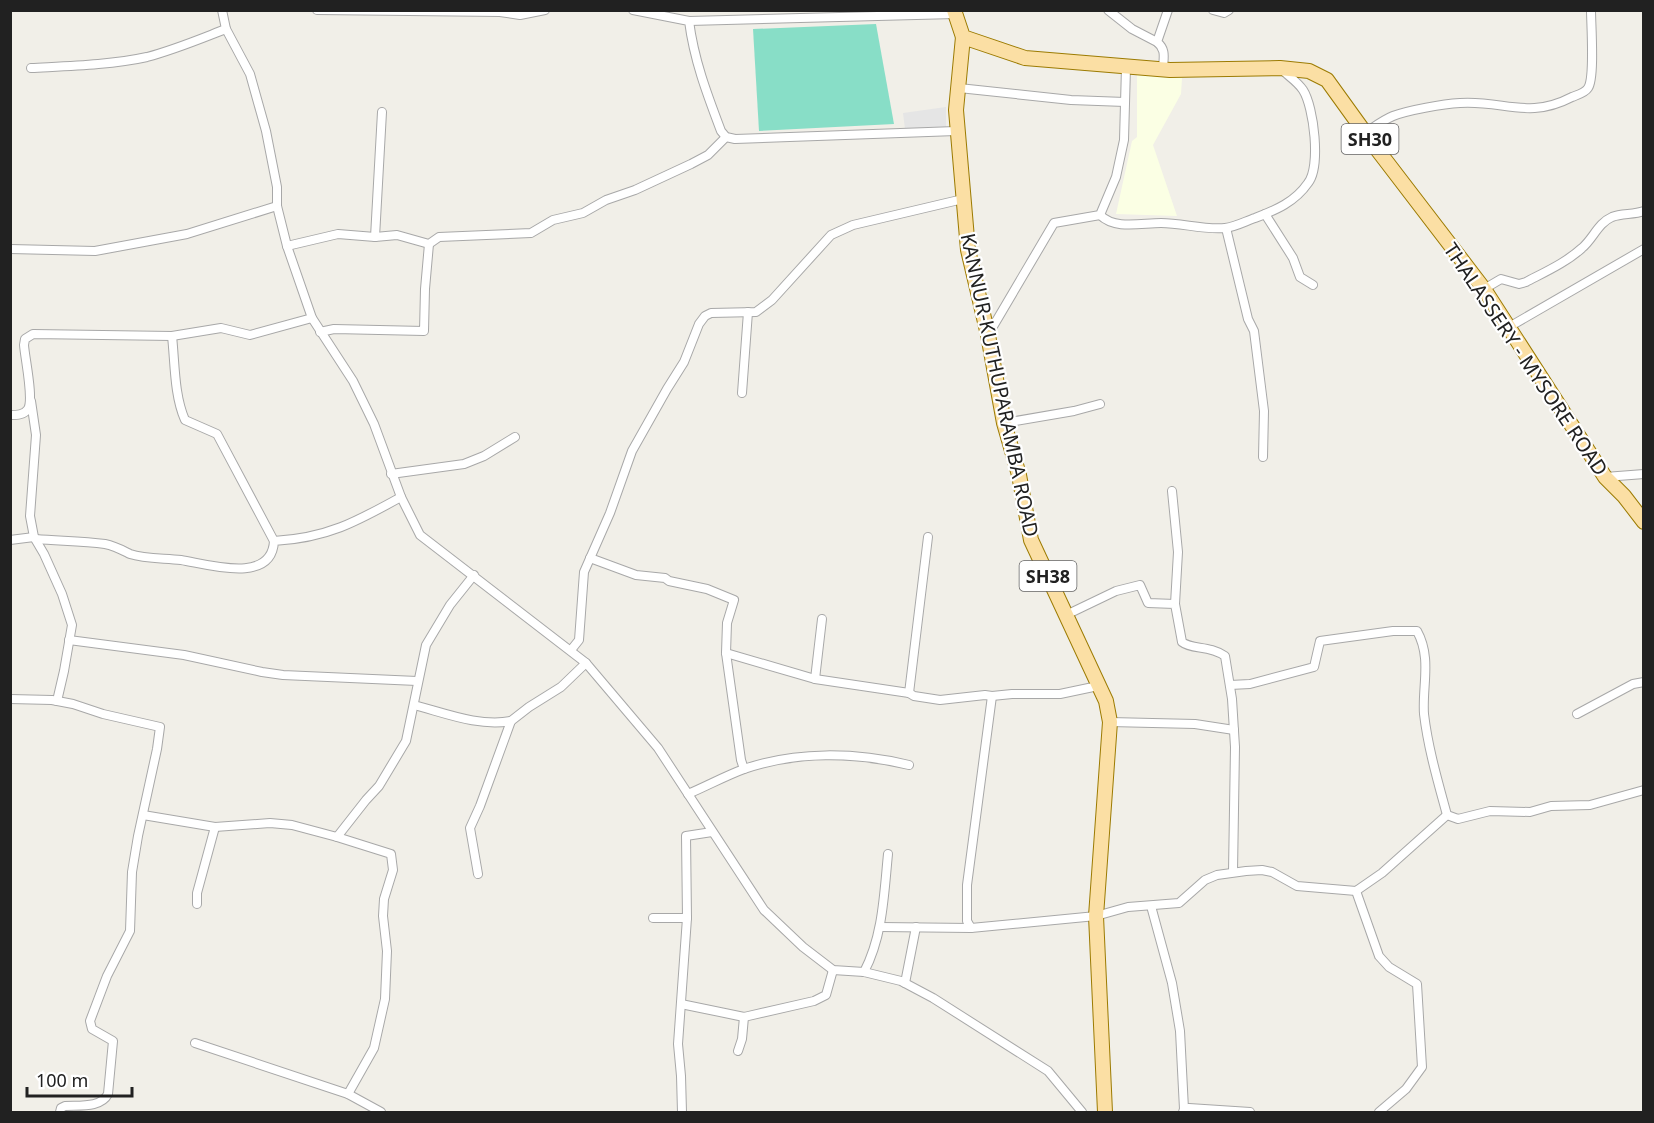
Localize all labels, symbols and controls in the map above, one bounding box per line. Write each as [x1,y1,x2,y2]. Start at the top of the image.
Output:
road number: SH30 [1342,124,1398,154]
street label: KANNUR-KUTHUPARAMBA ROAD [955,231,1045,539]
street label: THALASSERY - MYSORE ROAD [1438,237,1614,481]
road number: SH38 [1020,561,1076,591]
scale bar [27,1060,132,1098]
text: 100 m [36,1068,88,1092]

